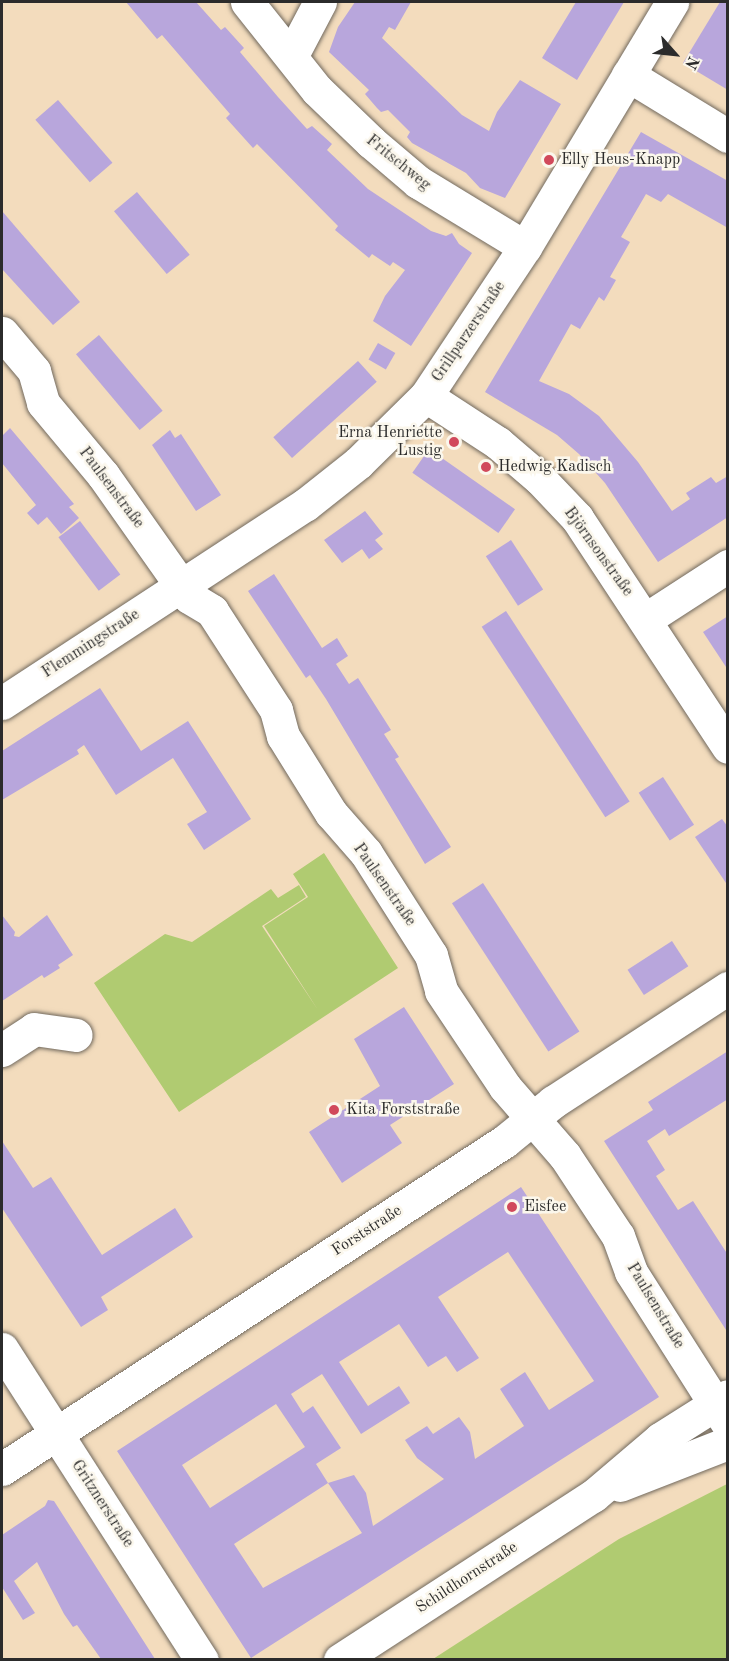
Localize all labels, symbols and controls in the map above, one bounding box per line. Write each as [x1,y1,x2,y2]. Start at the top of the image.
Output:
north arrow [645,24,705,84]
text: N [681,53,701,71]
street label: Fritschweg [362,131,434,195]
place label: Elly Heus-Knapp [561,150,680,170]
marker: Elly Heus-Knapp [542,153,556,167]
street label: Grillparzerstraße [428,278,510,386]
place label: Erna Henriette Lustig [338,423,442,461]
marker: Erna Henriette Lustig [447,435,461,449]
street label: Paulsenstraße [74,444,148,532]
place label: Hedwig Kadisch [498,457,611,477]
marker: Hedwig Kadisch [479,460,493,474]
street label: Björnsonstraße [559,504,637,600]
street label: Flemmingstraße [39,605,143,683]
street label: Paulsenstraße [348,840,420,930]
place label: Kita Forststraße [346,1100,460,1120]
marker: Kita Forststraße [327,1103,341,1117]
place label: Eisfee [524,1197,566,1217]
marker: Eisfee [505,1200,519,1214]
street label: Forststraße [328,1201,406,1261]
street label: Paulsenstraße [622,1260,688,1352]
street label: Gritznerstraße [67,1457,137,1551]
street label: Schildhornstraße [413,1538,521,1618]

